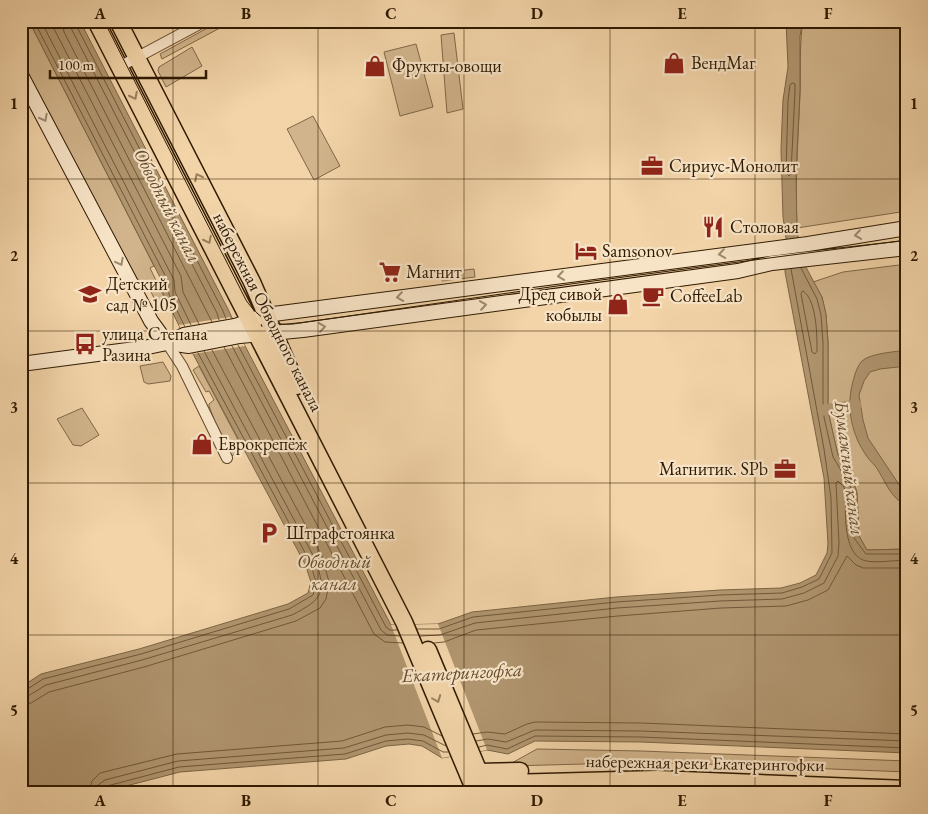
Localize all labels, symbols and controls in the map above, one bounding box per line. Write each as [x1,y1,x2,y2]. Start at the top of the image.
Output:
text: A [93,3,106,24]
text: B [241,3,251,24]
text: C [385,3,397,24]
text: D [531,3,543,24]
text: E [677,3,687,24]
text: F [824,3,833,24]
scale bar [50,48,206,80]
shop icon: ВендМаг [661,50,687,76]
place label: ВендМаг [691,51,756,74]
shop icon: Фрукты-овощи [362,53,388,79]
place label: Фрукты-овощи [392,54,502,77]
text: 100 m [58,55,95,74]
one-way arrow [128,91,138,100]
text: 1 [10,93,18,114]
text: 1 [910,93,918,114]
one-way arrow [38,113,48,122]
water label: Обводный канал [128,144,207,266]
office icon: Сириус-Монолит [639,153,665,179]
place label: Сириус-Монолит [669,154,799,177]
one-way arrow [194,173,204,182]
street label: набережная Обводного канала [208,208,329,416]
restaurant icon: Столовая [700,214,726,240]
place label: Столовая [730,215,799,238]
one-way arrow [854,229,862,240]
one-way arrow [202,235,212,244]
hotel icon: Samsonov [573,238,599,264]
place label: Samsonov [602,239,672,262]
text: 2 [10,245,19,266]
text: 2 [910,245,919,266]
one-way arrow [717,248,725,259]
one-way arrow [114,256,124,265]
supermarket icon: Магнит [377,259,403,285]
place label: Магнит [406,260,462,283]
one-way arrow [556,270,565,280]
place label: Детский сад № 105 [106,272,177,316]
school or university icon: Детский сад № 105 [77,281,103,307]
place label: Дред сивой кобылы [519,282,602,326]
cafe icon: CoffeeLab [640,283,666,309]
place label: CoffeeLab [670,284,742,307]
one-way arrow [395,291,403,302]
shop icon: Дред сивой кобылы [605,291,631,317]
one-way arrow [479,300,487,311]
place label: улица Степана Разина [102,322,208,366]
one-way arrow [318,322,326,333]
bus stop icon: улица Степана Разина [72,331,98,357]
text: 3 [10,397,18,418]
text: 3 [910,397,918,418]
water label: Бумажный канал [829,398,870,537]
shop icon: Еврокрепёж [189,431,215,457]
place label: Еврокрепёж [218,432,308,455]
office icon: Магнитик. SPb [772,456,798,482]
place label: Магнитик. SPb [659,457,768,480]
parking icon: Штрафстоянка [256,520,282,546]
place label: Штрафстоянка [286,521,396,544]
text: 4 [10,548,19,569]
text: 4 [910,548,919,569]
water label: Обводный канал [297,549,371,596]
water label: Екатерингофка [400,657,523,688]
one-way arrow [430,694,441,703]
text: 5 [10,700,18,721]
text: 5 [910,700,918,721]
street label: набережная реки Екатерингофки [585,749,825,776]
text: A [93,790,106,811]
text: B [241,790,251,811]
text: C [385,790,397,811]
text: D [531,790,543,811]
text: E [677,790,687,811]
text: F [824,790,833,811]

